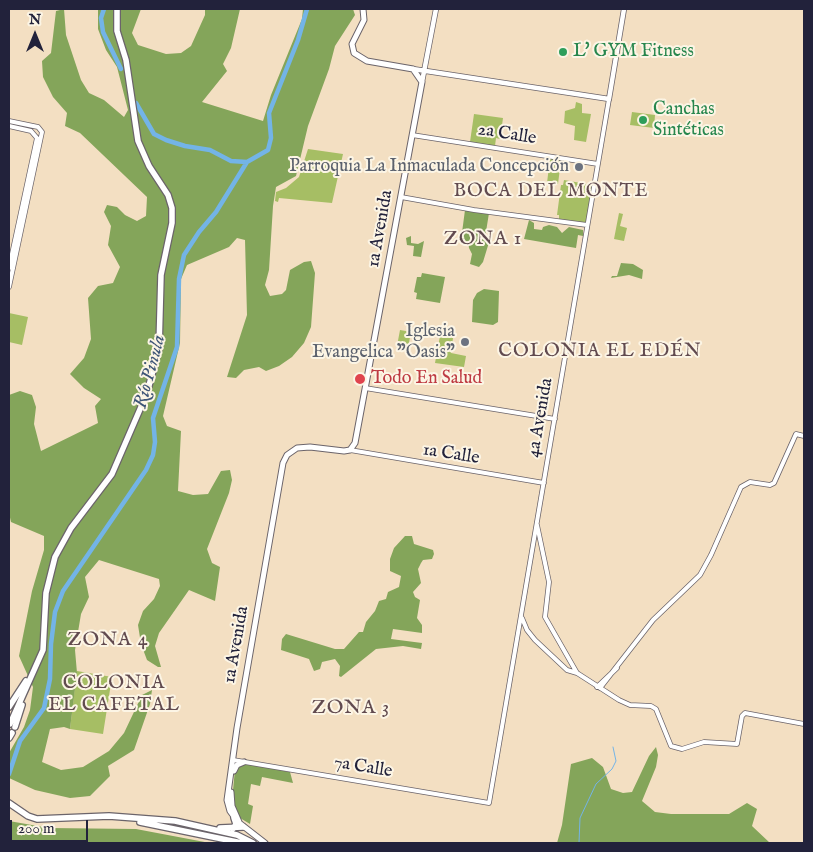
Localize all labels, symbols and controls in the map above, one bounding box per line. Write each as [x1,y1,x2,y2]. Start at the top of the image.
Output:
north arrow [10,10,60,60]
text: N [29,11,41,29]
place label: L' GYM Fitness [573,41,694,63]
marker: L' GYM Fitness [557,46,569,58]
place label: Canchas Sintéticas [653,99,724,142]
marker: Canchas Sintéticas [637,114,649,126]
street label: 2a Calle [476,120,538,150]
place label: Parroquia La Inmaculada Concepción [289,156,569,178]
marker: Parroquia La Inmaculada Concepción [573,161,585,173]
district label: BOCA DEL MONTE [452,181,650,203]
street label: 1a Avenida [364,189,398,269]
district label: ZONA 1 [443,228,523,252]
place label: Iglesia Evangelica "Oasis" [312,321,455,364]
water label: Río Pinula [130,333,172,411]
marker: Iglesia Evangelica "Oasis" [459,336,471,348]
district label: COLONIA EL EDÉN [496,341,704,363]
place label: Todo En Salud [371,368,482,390]
marker: Todo En Salud [353,372,367,386]
street label: 4a Avenida [523,377,559,459]
street label: 1a Calle [421,440,481,470]
street label: 1a Avenida [220,605,254,685]
district label: ZONA 4 [67,629,149,653]
district label: COLONIA EL CAFETAL [47,673,181,717]
district label: ZONA 3 [311,697,391,721]
street label: 7a Calle [332,753,394,783]
scale bar [12,810,90,842]
text: 200 m [18,819,55,838]

